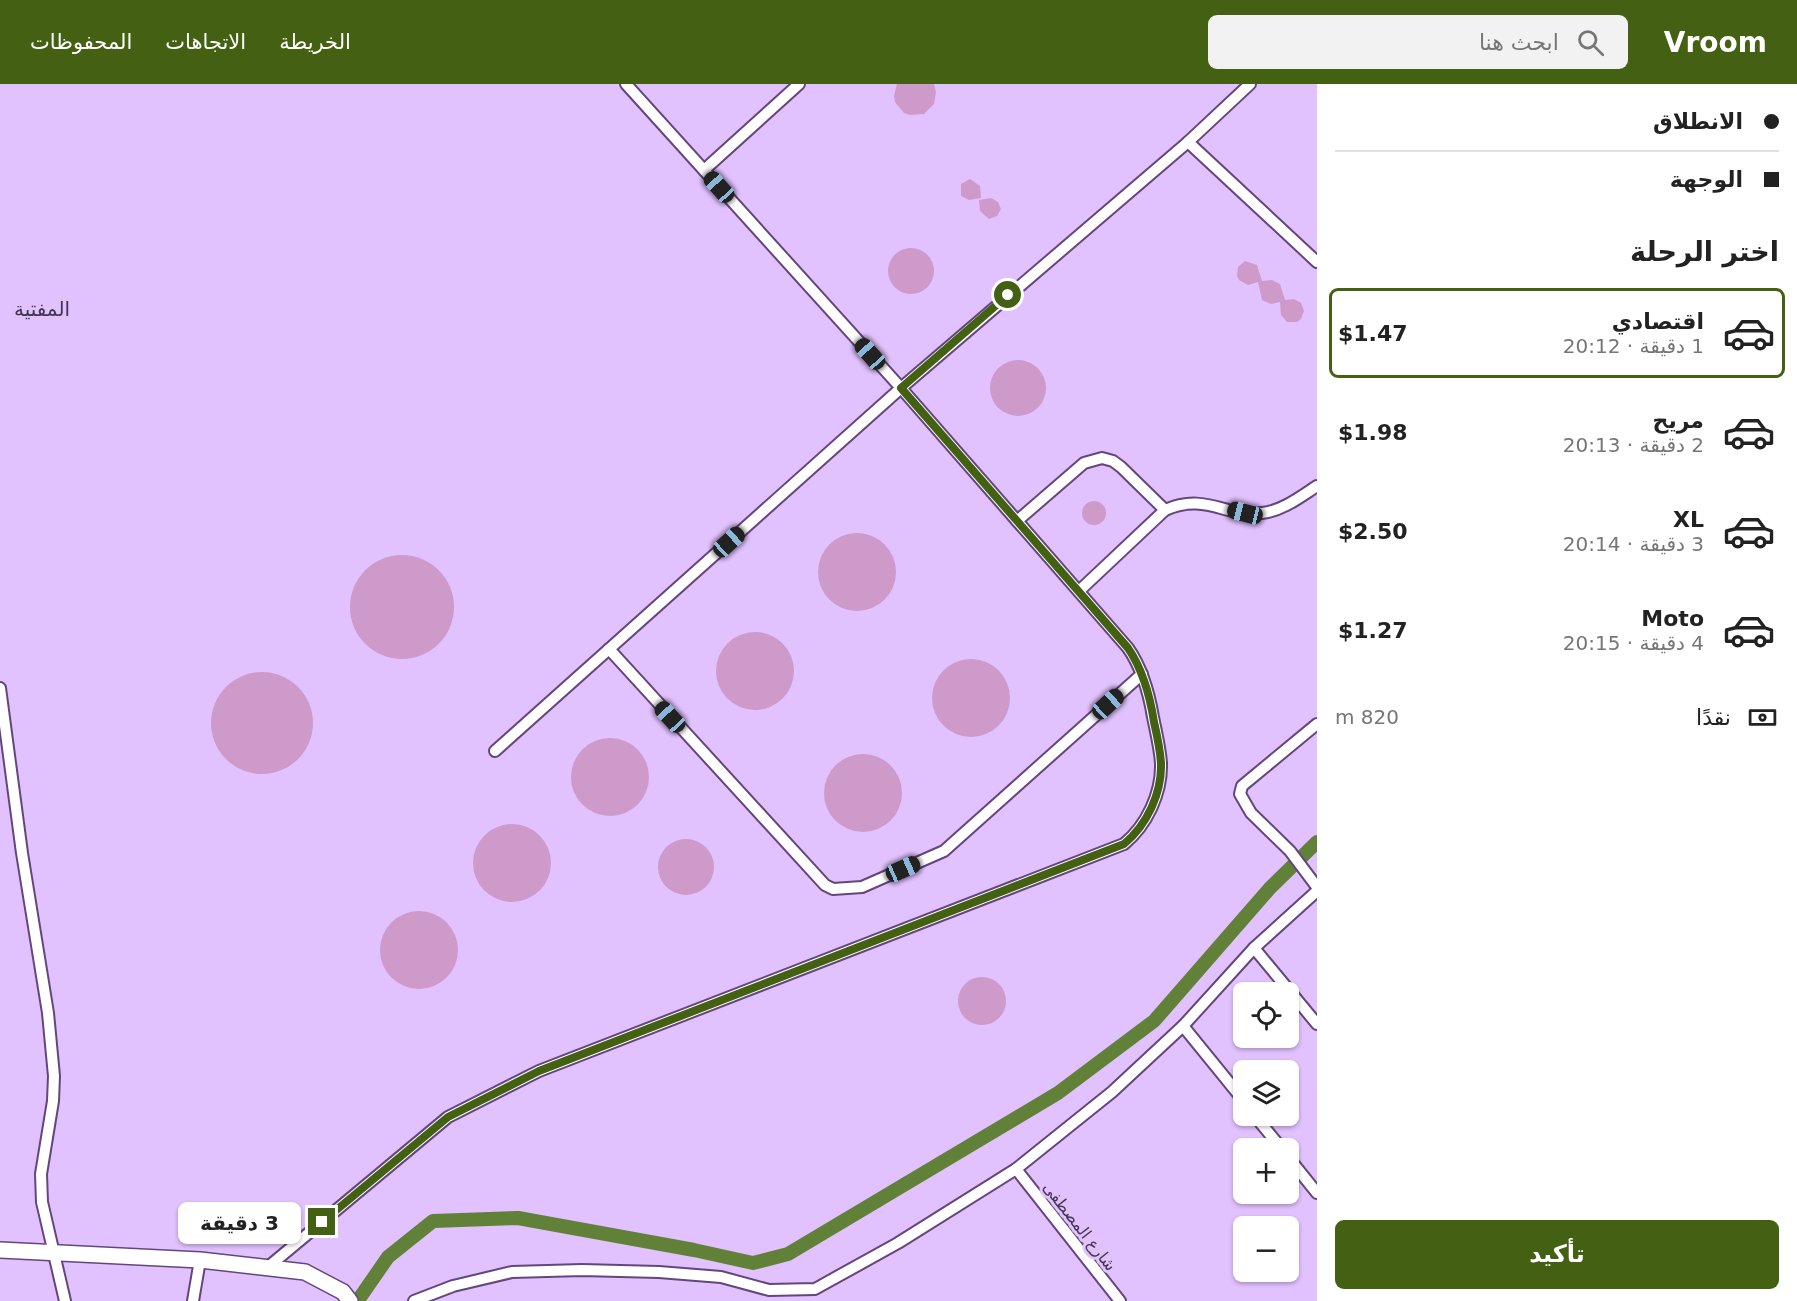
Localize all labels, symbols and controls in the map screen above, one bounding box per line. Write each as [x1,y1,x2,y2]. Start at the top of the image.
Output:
search box [1208,15,1628,69]
icon: search [1574,26,1607,59]
text: Vroom [1664,26,1767,59]
text: المحفوظات [30,30,132,54]
text: الاتجاهات [165,30,246,54]
text: الخريطة [279,30,351,54]
text: ابحث هنا [1479,30,1559,55]
text: الانطلاق [1653,109,1743,134]
text: الوجهة [1670,167,1743,192]
car [700,168,738,206]
text: اختر الرحلة [1630,236,1779,267]
route start [994,281,1021,308]
district label: المفتية [14,297,70,321]
icon: car [1722,306,1776,360]
text: اقتصادي [1612,309,1704,334]
text: $1.47 [1338,321,1408,346]
text: 1 دقيقة · 20:12 [1563,334,1704,358]
car [851,335,889,373]
icon: car [1722,405,1776,459]
text: مريح [1653,408,1704,433]
text: $1.98 [1338,420,1408,445]
text: 2 دقيقة · 20:13 [1563,433,1704,457]
car [1225,500,1265,526]
icon: car [1722,504,1776,558]
text: XL [1673,507,1704,532]
text: $2.50 [1338,519,1408,544]
car [710,523,748,561]
text: 3 دقيقة · 20:14 [1563,532,1704,556]
icon: car [1722,603,1776,657]
text: Moto [1641,606,1704,631]
text: $1.27 [1338,618,1408,643]
text: 4 دقيقة · 20:15 [1563,631,1704,655]
car [1089,685,1127,723]
car [651,698,689,736]
icon: cash [1746,701,1779,734]
text: 820 m [1335,705,1399,729]
text: نقدًا [1696,705,1731,730]
car [883,853,923,885]
map controls [1233,982,1299,1282]
button: locate [1233,982,1299,1048]
button: layers [1233,1060,1299,1126]
button: + [1233,1138,1299,1204]
street label: شارع المصطفى [1038,1178,1120,1275]
callout: 3 دقيقة [178,1201,301,1243]
route end [308,1208,335,1235]
text: 3 دقيقة [200,1211,279,1235]
button: − [1233,1216,1299,1282]
button: تأكيد [1335,1220,1779,1289]

